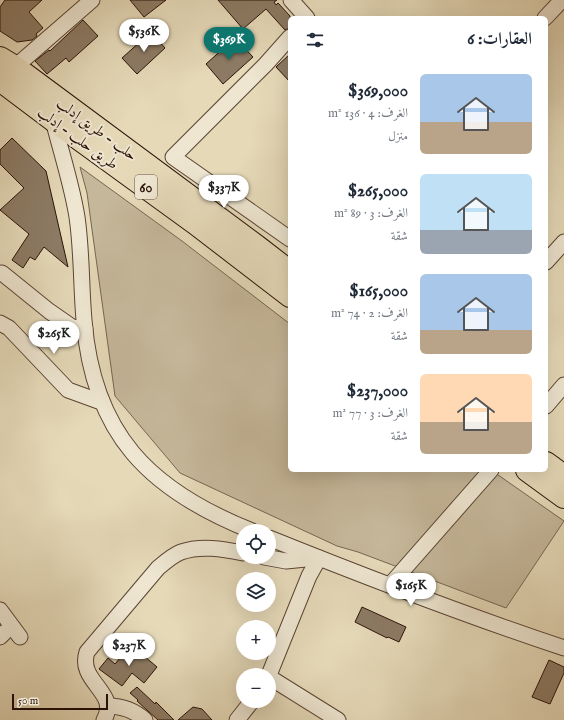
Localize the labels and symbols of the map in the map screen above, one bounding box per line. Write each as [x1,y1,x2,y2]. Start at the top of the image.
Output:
pin: $536K [116,19,172,53]
pin: $369K [201,27,257,61]
street label: حلب - طريق إدلب [53,94,141,165]
street label: طريق حلب - إدلب [34,103,122,174]
road number: 60 [135,175,157,199]
pin: $337K [196,175,252,209]
pin: $265K [26,321,82,355]
pin: $165K [383,573,439,607]
pin: $237K [101,633,157,667]
scale bar [12,692,108,711]

